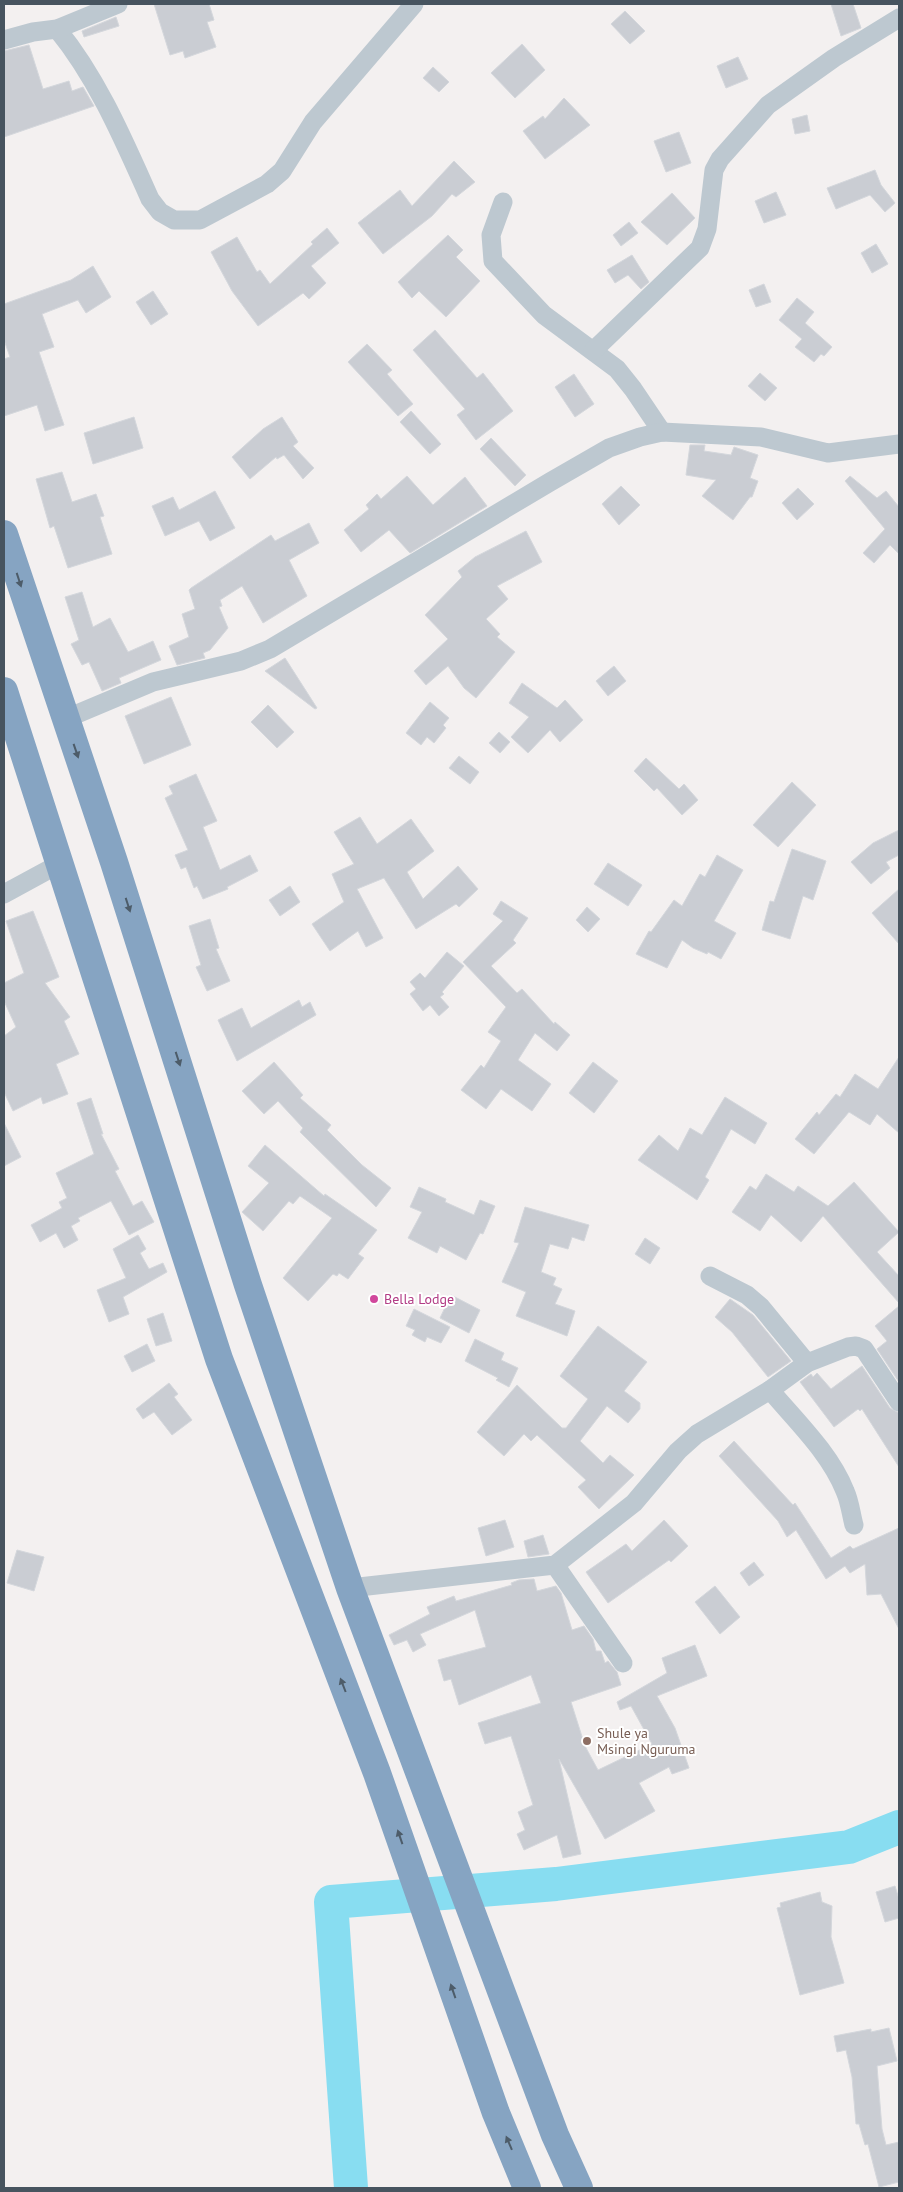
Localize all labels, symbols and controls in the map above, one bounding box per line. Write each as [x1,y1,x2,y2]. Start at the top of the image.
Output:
one-way arrow [15,573,23,588]
one-way arrow [72,744,80,759]
one-way arrow [125,897,132,912]
one-way arrow [175,1052,182,1067]
place label: Bella Lodge [384,1290,454,1308]
marker: Bella Lodge [368,1293,380,1305]
one-way arrow [339,1678,347,1692]
place label: Shule ya Msingi Nguruma [597,1724,696,1758]
marker: Shule ya Msingi Nguruma [581,1735,593,1747]
one-way arrow [395,1829,403,1844]
one-way arrow [449,1983,456,1998]
one-way arrow [504,2136,512,2150]

